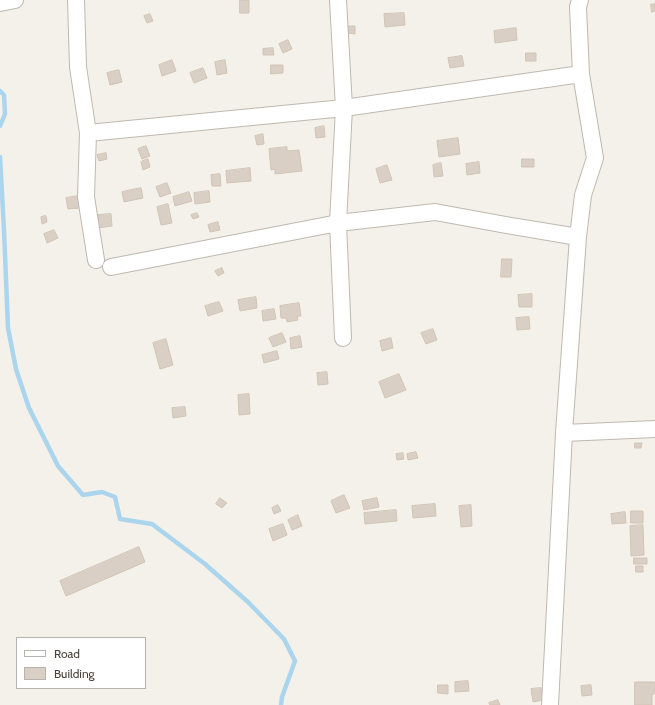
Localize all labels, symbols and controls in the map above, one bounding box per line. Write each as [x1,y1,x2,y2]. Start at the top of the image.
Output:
legend [16,637,146,689]
text: Road [54,646,80,661]
text: Building [54,666,95,681]

